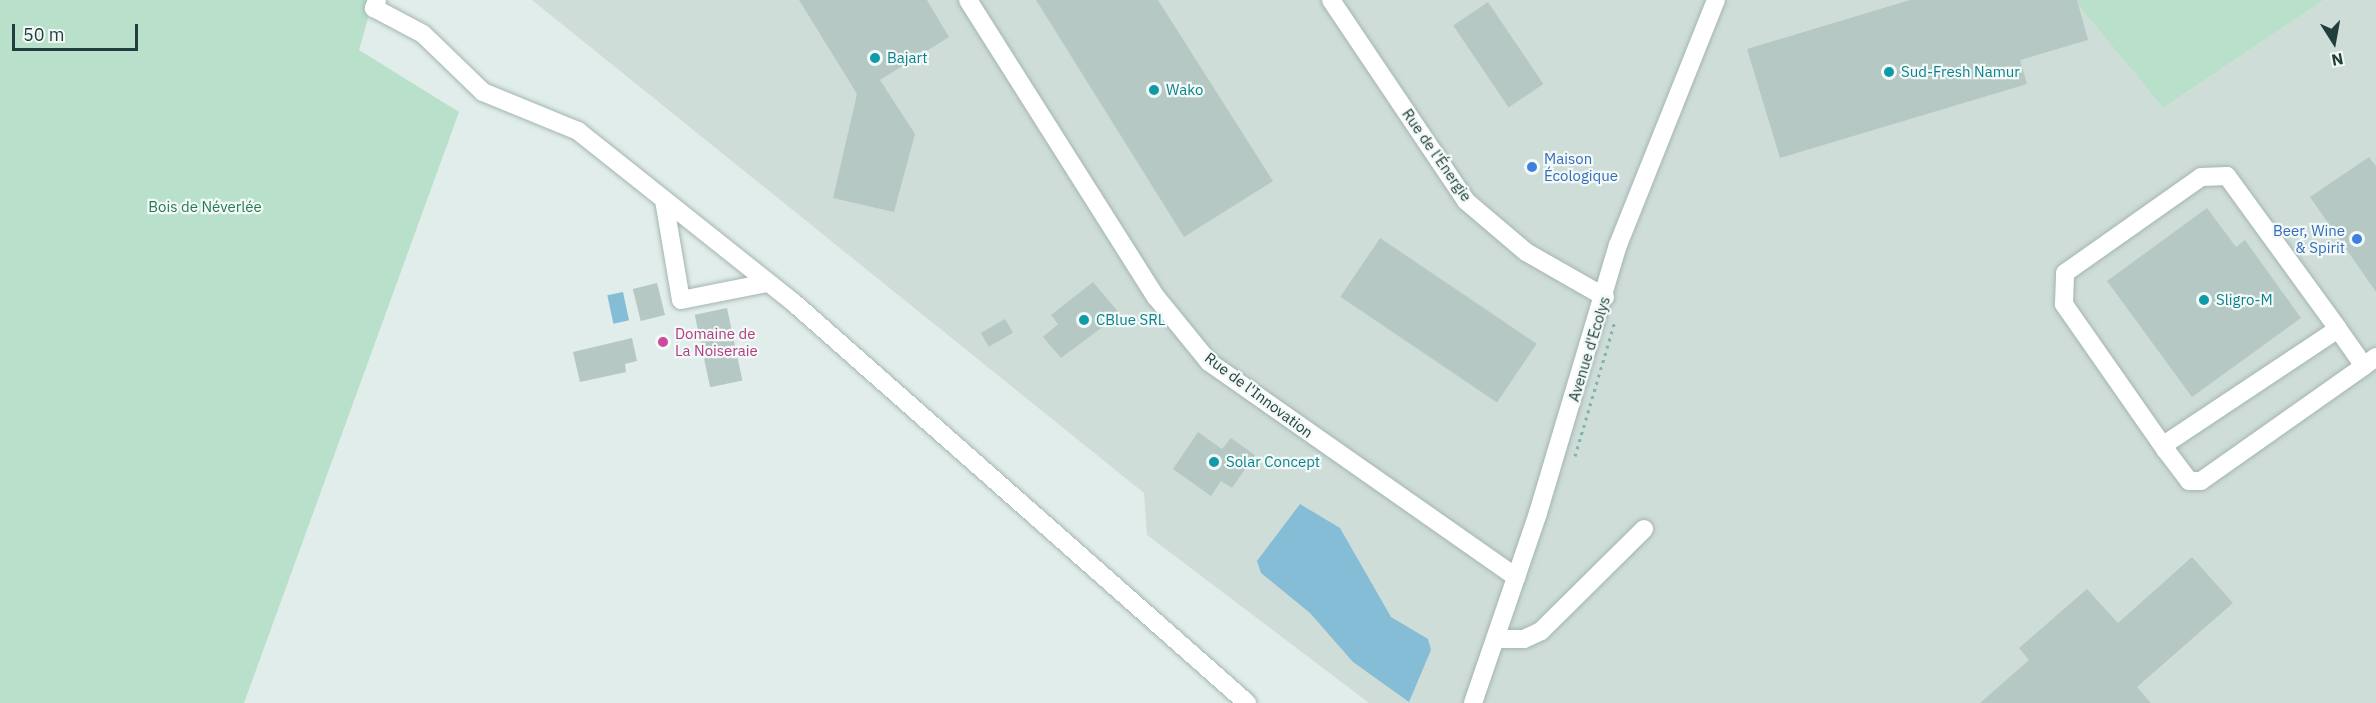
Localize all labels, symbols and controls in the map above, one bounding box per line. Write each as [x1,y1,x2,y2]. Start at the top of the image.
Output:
scale bar [15,12,141,50]
north arrow [2304,12,2364,72]
text: 50 m [23,23,65,46]
place label: Bajart [887,49,927,67]
text: N [2330,49,2345,71]
marker: Bajart [868,51,882,65]
place label: Sud-Fresh Namur [1901,63,2020,81]
marker: Sud-Fresh Namur [1882,65,1896,79]
place label: Wako [1166,81,1203,99]
marker: Wako [1147,83,1161,97]
street label: Rue de l'Énergie [1398,105,1476,205]
place label: Maison Écologique [1544,149,1618,184]
marker: Maison Écologique [1525,160,1539,174]
park label: Bois de Néverlée [148,198,262,216]
place label: Beer, Wine & Spirit [2273,221,2345,256]
marker: Beer, Wine & Spirit [2350,232,2364,246]
place label: Sligro-M [2216,291,2273,309]
marker: Sligro-M [2197,293,2211,307]
street label: Avenue d'Ecolys [1564,294,1614,404]
place label: CBlue SRL [1096,311,1165,329]
marker: CBlue SRL [1077,313,1091,327]
place label: Domaine de La Noiseraie [675,324,758,359]
marker: Domaine de La Noiseraie [656,335,670,349]
street label: Rue de l'Innovation [1201,349,1317,441]
place label: Solar Concept [1226,453,1320,471]
marker: Solar Concept [1207,455,1221,469]

